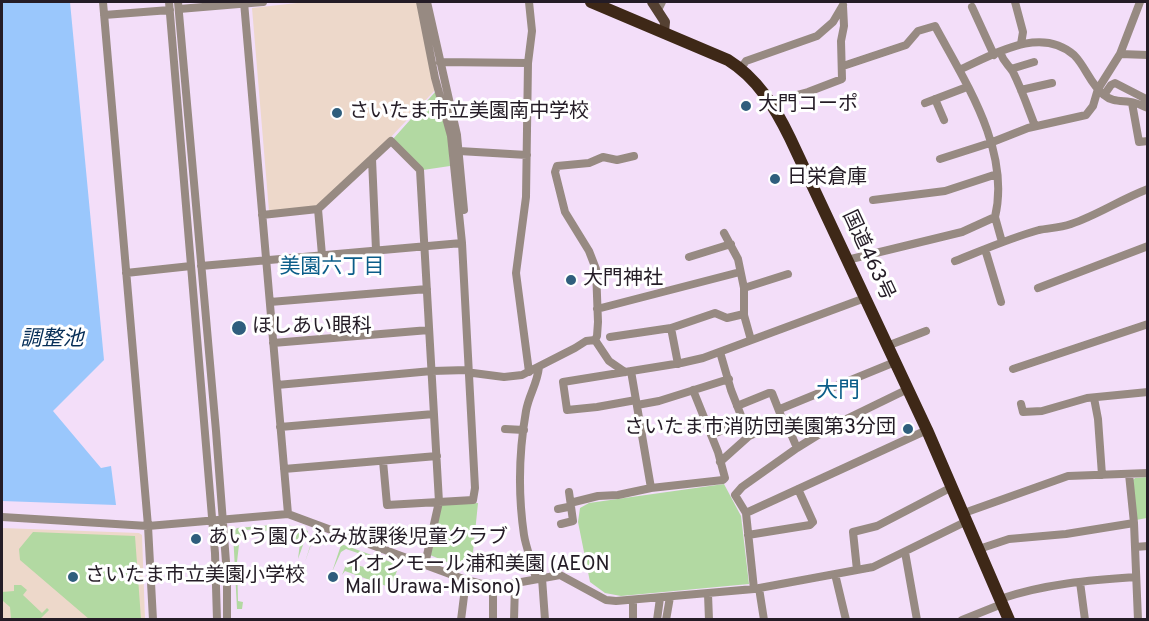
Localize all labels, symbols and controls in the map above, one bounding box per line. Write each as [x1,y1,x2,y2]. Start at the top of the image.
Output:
place label: 大門コーポ [758,94,858,118]
marker: 大門コーポ [739,99,753,113]
place label: さいたま市立美園南中学校 [349,101,589,125]
marker: さいたま市立美園南中学校 [330,106,344,120]
place label: 日栄倉庫 [787,167,867,191]
marker: 日栄倉庫 [768,172,782,186]
street label: 国道463号 [836,207,898,305]
district label: 美園六丁目 [280,256,384,282]
place label: 大門神社 [583,268,663,292]
marker: 大門神社 [564,273,578,287]
place label: ほしあい眼科 [252,316,372,340]
marker: ほしあい眼科 [230,319,248,337]
water label: 調整池 [21,328,83,354]
district label: 大門 [816,380,860,406]
place label: さいたま市消防団美園第3分団 [624,417,896,441]
marker: さいたま市消防団美園第3分団 [901,422,915,436]
place label: あいう園ひふみ放課後児童クラブ [208,527,508,551]
marker: あいう園ひふみ放課後児童クラブ [189,532,203,546]
place label: イオンモール浦和美園 (AEON Mall Urawa-Misono) [345,554,610,601]
place label: さいたま市立美園小学校 [85,565,305,589]
marker: さいたま市立美園小学校 [66,570,80,584]
marker: イオンモール浦和美園 (AEON Mall Urawa-Misono) [326,570,340,584]

